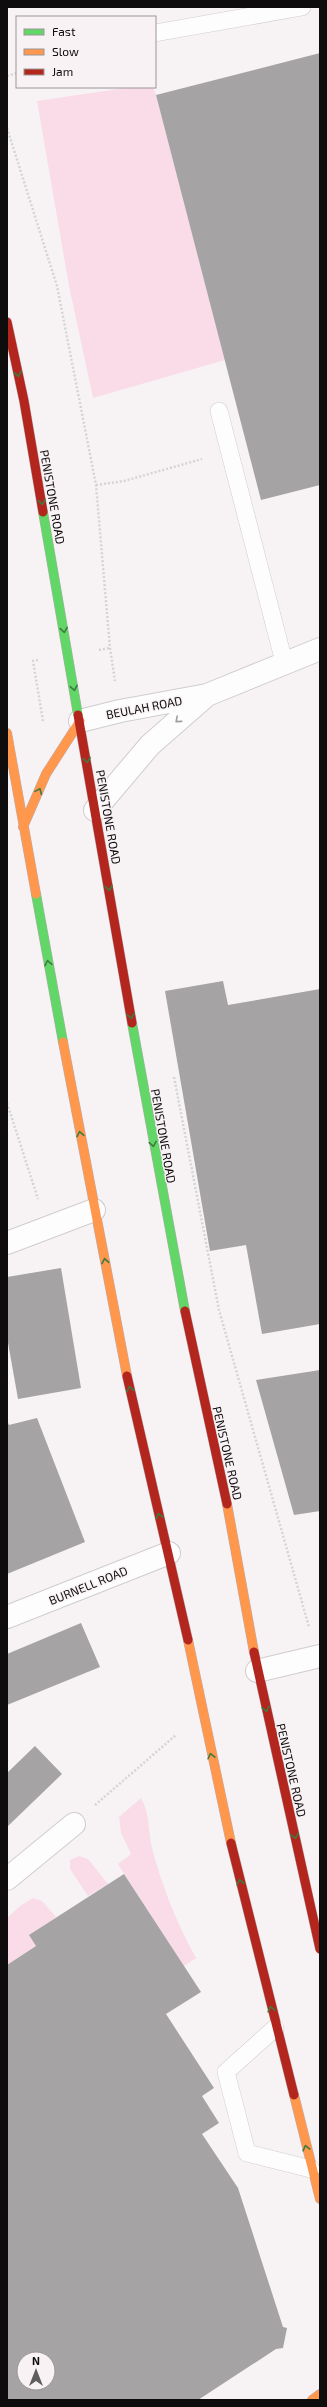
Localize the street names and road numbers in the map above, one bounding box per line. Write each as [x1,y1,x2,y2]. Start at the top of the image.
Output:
street label: PENISTONE ROAD [38,449,68,545]
street label: BEULAH ROAD [105,693,183,721]
street label: PENISTONE ROAD [94,769,124,865]
street label: PENISTONE ROAD [149,1088,179,1184]
street label: PENISTONE ROAD [210,1405,246,1501]
street label: BURNELL ROAD [47,1563,129,1607]
street label: PENISTONE ROAD [274,1722,310,1818]

